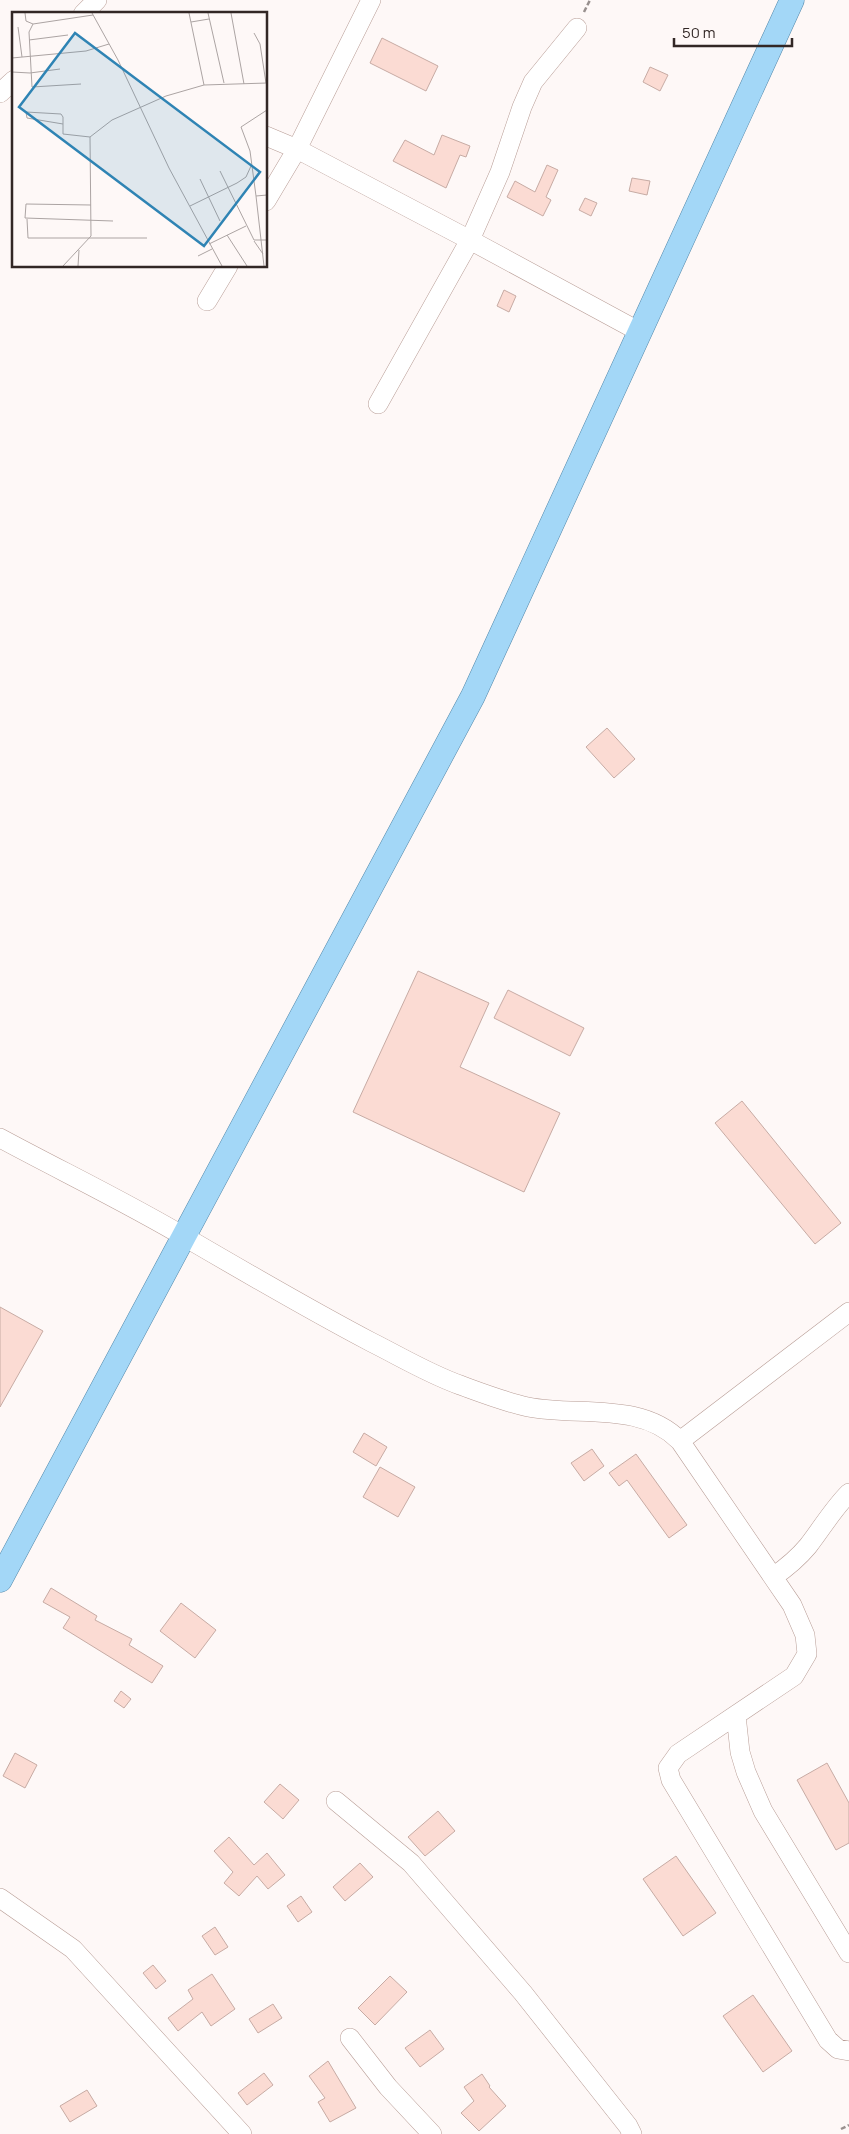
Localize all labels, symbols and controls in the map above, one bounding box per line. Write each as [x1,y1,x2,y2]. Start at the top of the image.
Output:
inset map [12,12,268,268]
scale bar [674,15,792,47]
text: 50 m [682,22,716,43]

